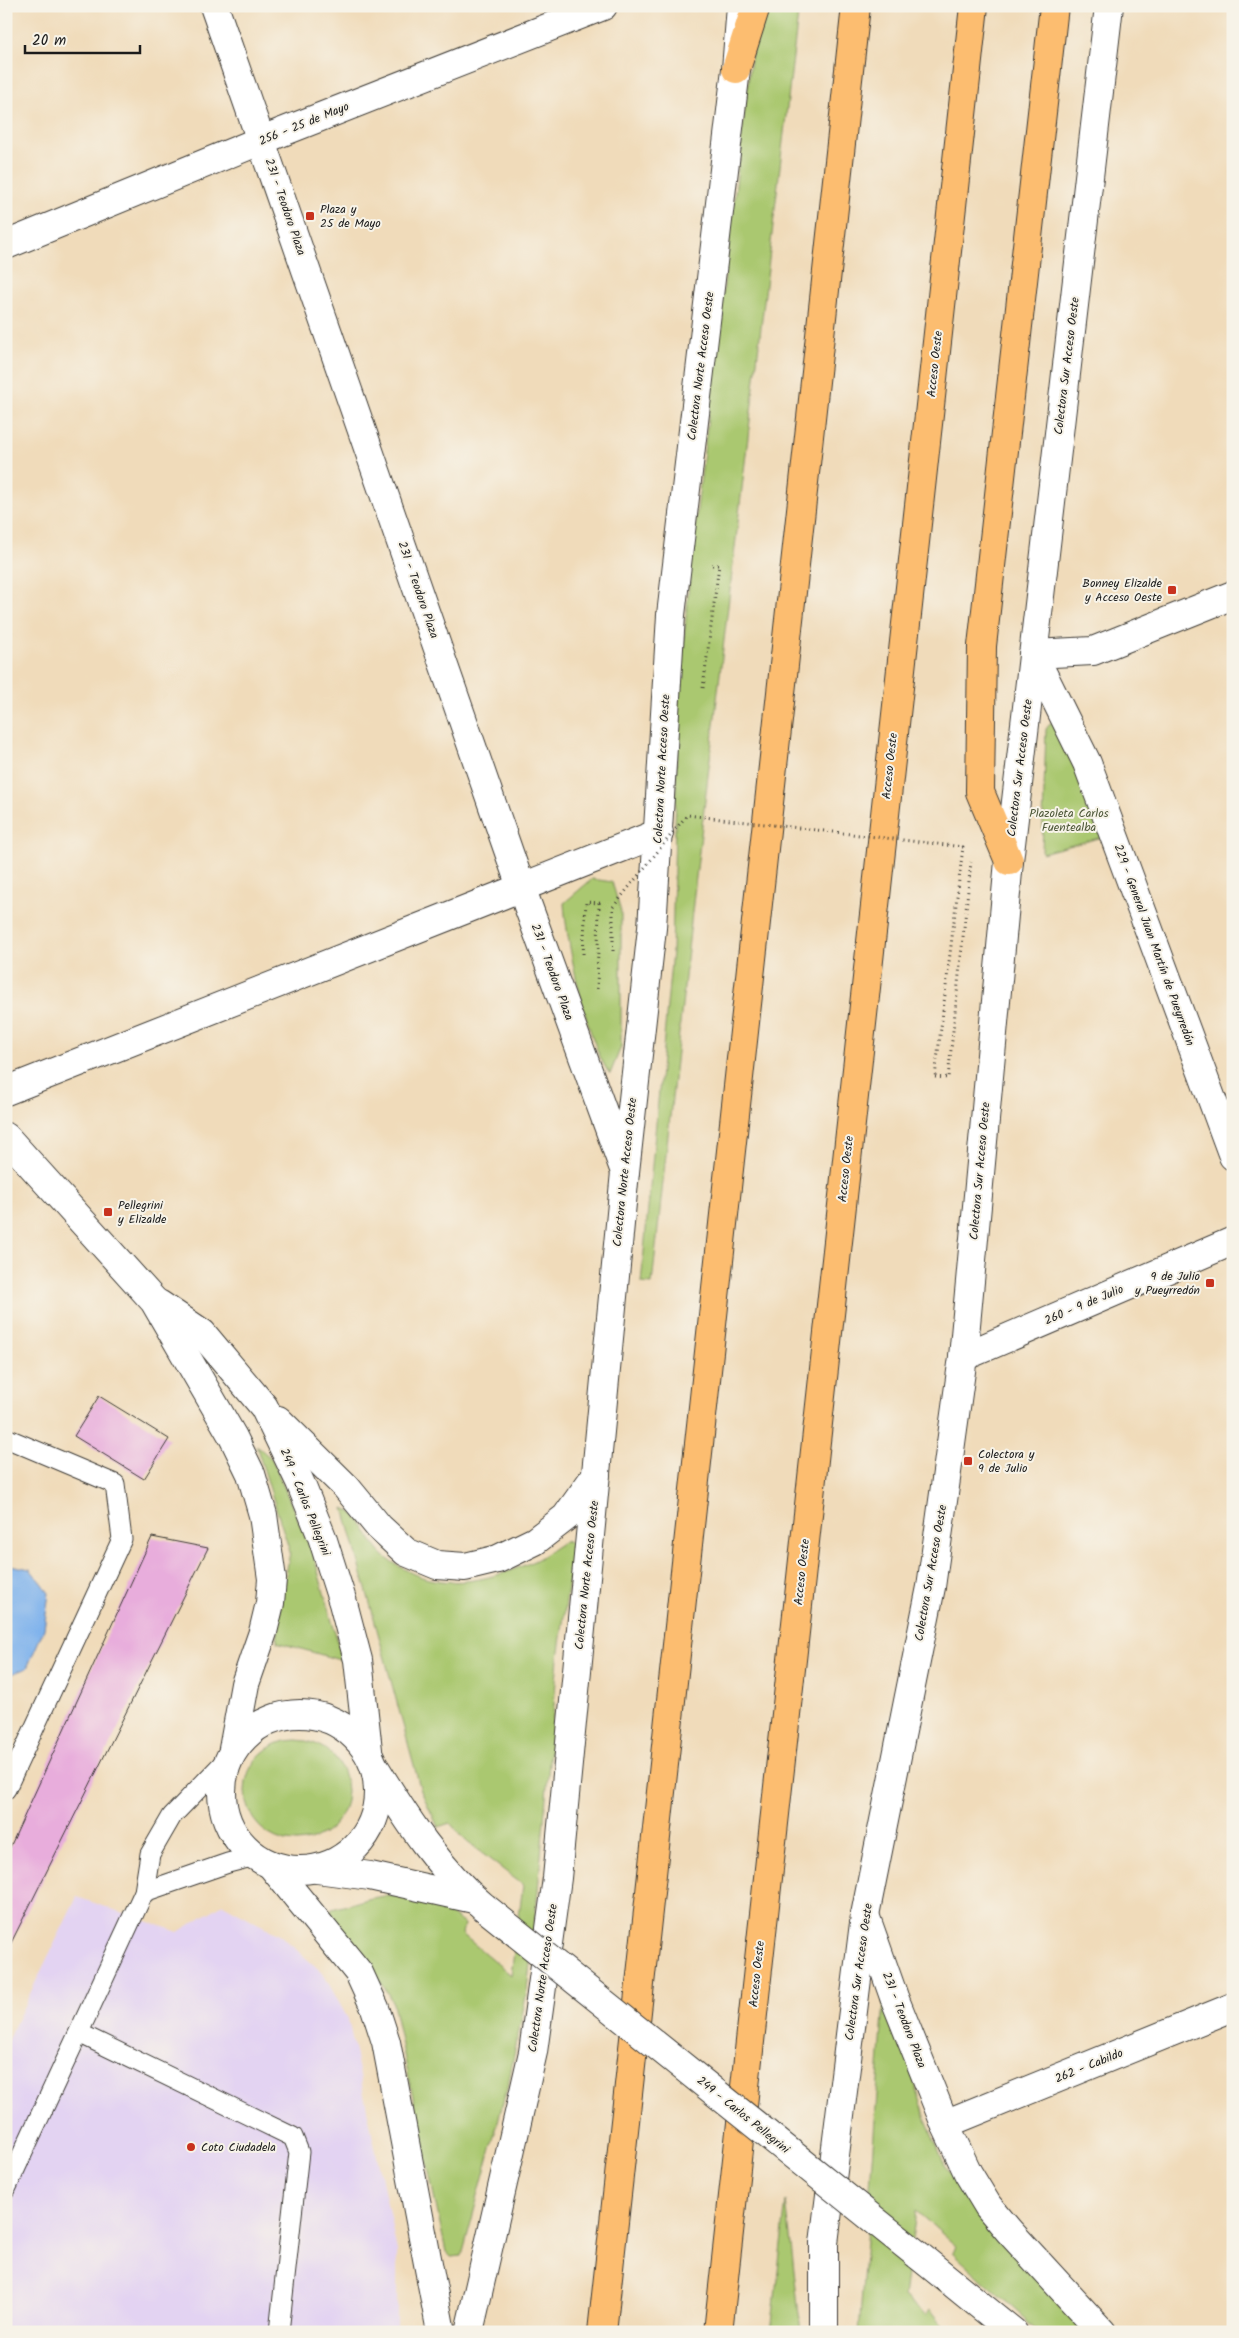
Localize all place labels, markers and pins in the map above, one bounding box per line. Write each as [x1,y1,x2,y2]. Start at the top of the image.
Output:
place label: Plaza y 25 de Mayo [320,200,381,233]
marker: Plaza y 25 de Mayo [304,210,316,222]
place label: Bonney Elizalde y Acceso Oeste [1082,574,1163,607]
marker: Bonney Elizalde y Acceso Oeste [1166,584,1178,596]
place label: Pellegrini y Elizalde [117,1196,167,1229]
marker: Pellegrini y Elizalde [102,1206,114,1218]
place label: 9 de Julio y Pueyrredón [1134,1267,1200,1300]
marker: 9 de Julio y Pueyrredón [1204,1277,1216,1289]
place label: Colectora y 9 de Julio [978,1445,1035,1478]
marker: Colectora y 9 de Julio [962,1455,974,1467]
place label: Coto Ciudadela [201,2138,276,2157]
marker: Coto Ciudadela [185,2141,197,2153]

